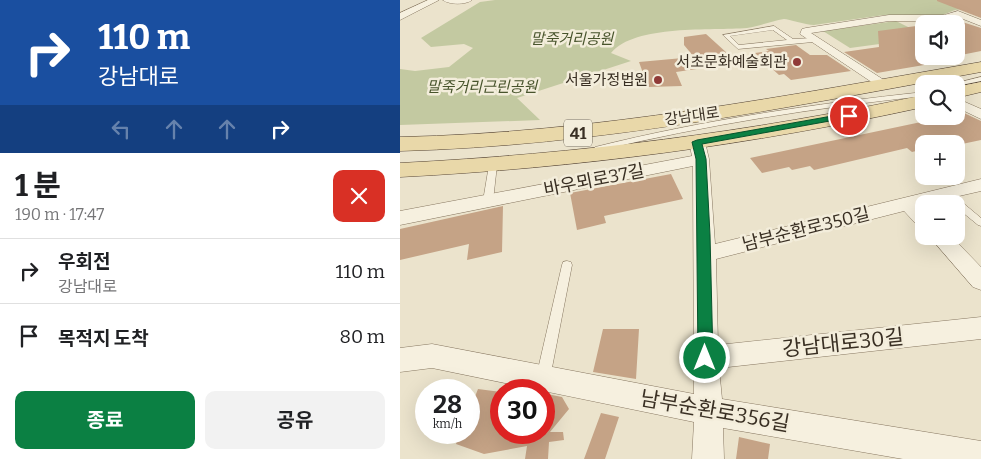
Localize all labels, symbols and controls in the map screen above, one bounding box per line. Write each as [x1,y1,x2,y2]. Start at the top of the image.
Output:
map controls [915,15,965,245]
button: sound [915,15,965,65]
text: 110 m [98,16,190,58]
icon: right [15,20,80,85]
park label: 말죽거리공원 [531,30,615,48]
place label: 서초문화예술회관 [677,53,787,71]
marker: 서초문화예술회관 [791,56,803,68]
text: 강남대로 [98,63,179,90]
place label: 서울가정법원 [565,71,648,89]
marker: 서울가정법원 [652,74,664,86]
button: search [915,75,965,125]
park label: 말죽거리근린공원 [427,78,538,96]
pin [828,95,870,137]
icon: arrive [835,102,863,130]
street label: 강남대로 [663,103,721,129]
icon: left [107,115,135,143]
icon: ahead [160,115,188,143]
icon: ahead [213,115,241,143]
icon: right [266,115,294,143]
road number: 41 [564,120,592,146]
button: + [915,135,965,185]
street label: 바우뫼로37길 [542,159,646,201]
text: 1 분 [15,168,61,204]
button: close [333,170,385,222]
button: − [915,195,965,245]
street label: 남부순환로350길 [740,203,872,255]
text: 190 m · 17:47 [15,205,104,224]
text: 우회전 [58,250,110,273]
icon: right [15,257,43,285]
text: 110 m [335,260,385,283]
text: 강남대로 [58,277,117,296]
icon: arrive [15,322,43,350]
street label: 강남대로30길 [781,324,905,362]
text: 80 m [339,325,385,348]
text: 목적지 도착 [58,327,149,350]
position arrow [678,331,730,383]
speed limit sign: 30 [490,379,555,444]
street label: 남부순환로356길 [638,385,792,437]
text: 28 [433,390,462,420]
button: 종료 [15,391,195,449]
button: 공유 [205,391,385,449]
text: km/h [433,417,462,431]

